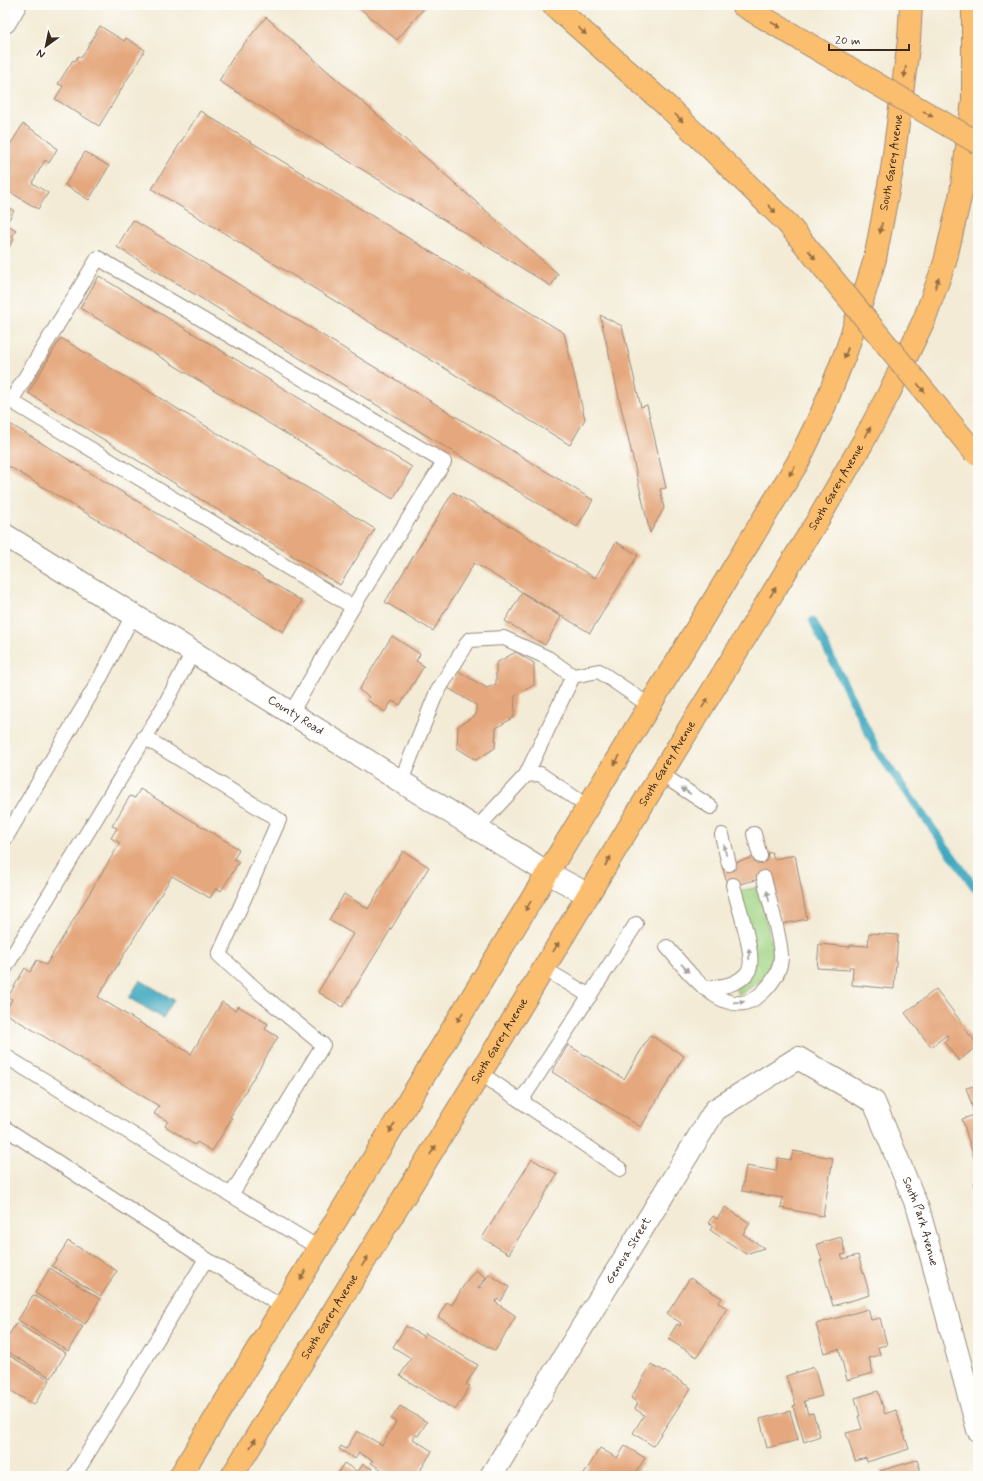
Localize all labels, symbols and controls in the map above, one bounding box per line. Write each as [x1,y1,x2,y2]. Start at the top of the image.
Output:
one-way arrow [770,21,782,28]
north arrow [26,26,66,66]
one-way arrow [578,26,587,35]
scale bar [829,26,909,52]
text: 20 m [835,33,861,49]
text: N [34,46,48,61]
one-way arrow [902,66,908,78]
one-way arrow [922,110,934,117]
one-way arrow [674,113,684,123]
street label: South Garey Avenue [876,113,907,212]
one-way arrow [767,204,777,214]
one-way arrow [878,222,884,234]
one-way arrow [808,249,817,260]
one-way arrow [934,277,940,289]
one-way arrow [842,347,848,359]
one-way arrow [917,382,926,393]
one-way arrow [865,426,872,438]
street label: South Garey Avenue [805,441,868,534]
one-way arrow [788,466,796,476]
one-way arrow [770,586,777,598]
street label: County Road [264,692,326,739]
one-way arrow [701,698,709,708]
street label: South Garey Avenue [635,717,700,809]
one-way arrow [613,754,620,766]
one-way arrow [680,787,692,794]
one-way arrow [722,843,728,856]
one-way arrow [604,855,611,867]
one-way arrow [765,890,771,902]
one-way arrow [524,900,531,912]
one-way arrow [552,941,559,953]
one-way arrow [746,948,753,960]
one-way arrow [681,962,690,973]
street label: South Garey Avenue [468,995,532,1087]
one-way arrow [733,998,745,1005]
one-way arrow [456,1012,464,1022]
one-way arrow [389,1122,396,1134]
one-way arrow [429,1145,437,1155]
street label: South Park Avenue [898,1175,941,1268]
street label: Geneva Street [602,1214,655,1287]
one-way arrow [361,1255,369,1266]
one-way arrow [299,1269,306,1281]
street label: South Garey Avenue [298,1271,363,1363]
one-way arrow [249,1437,256,1449]

